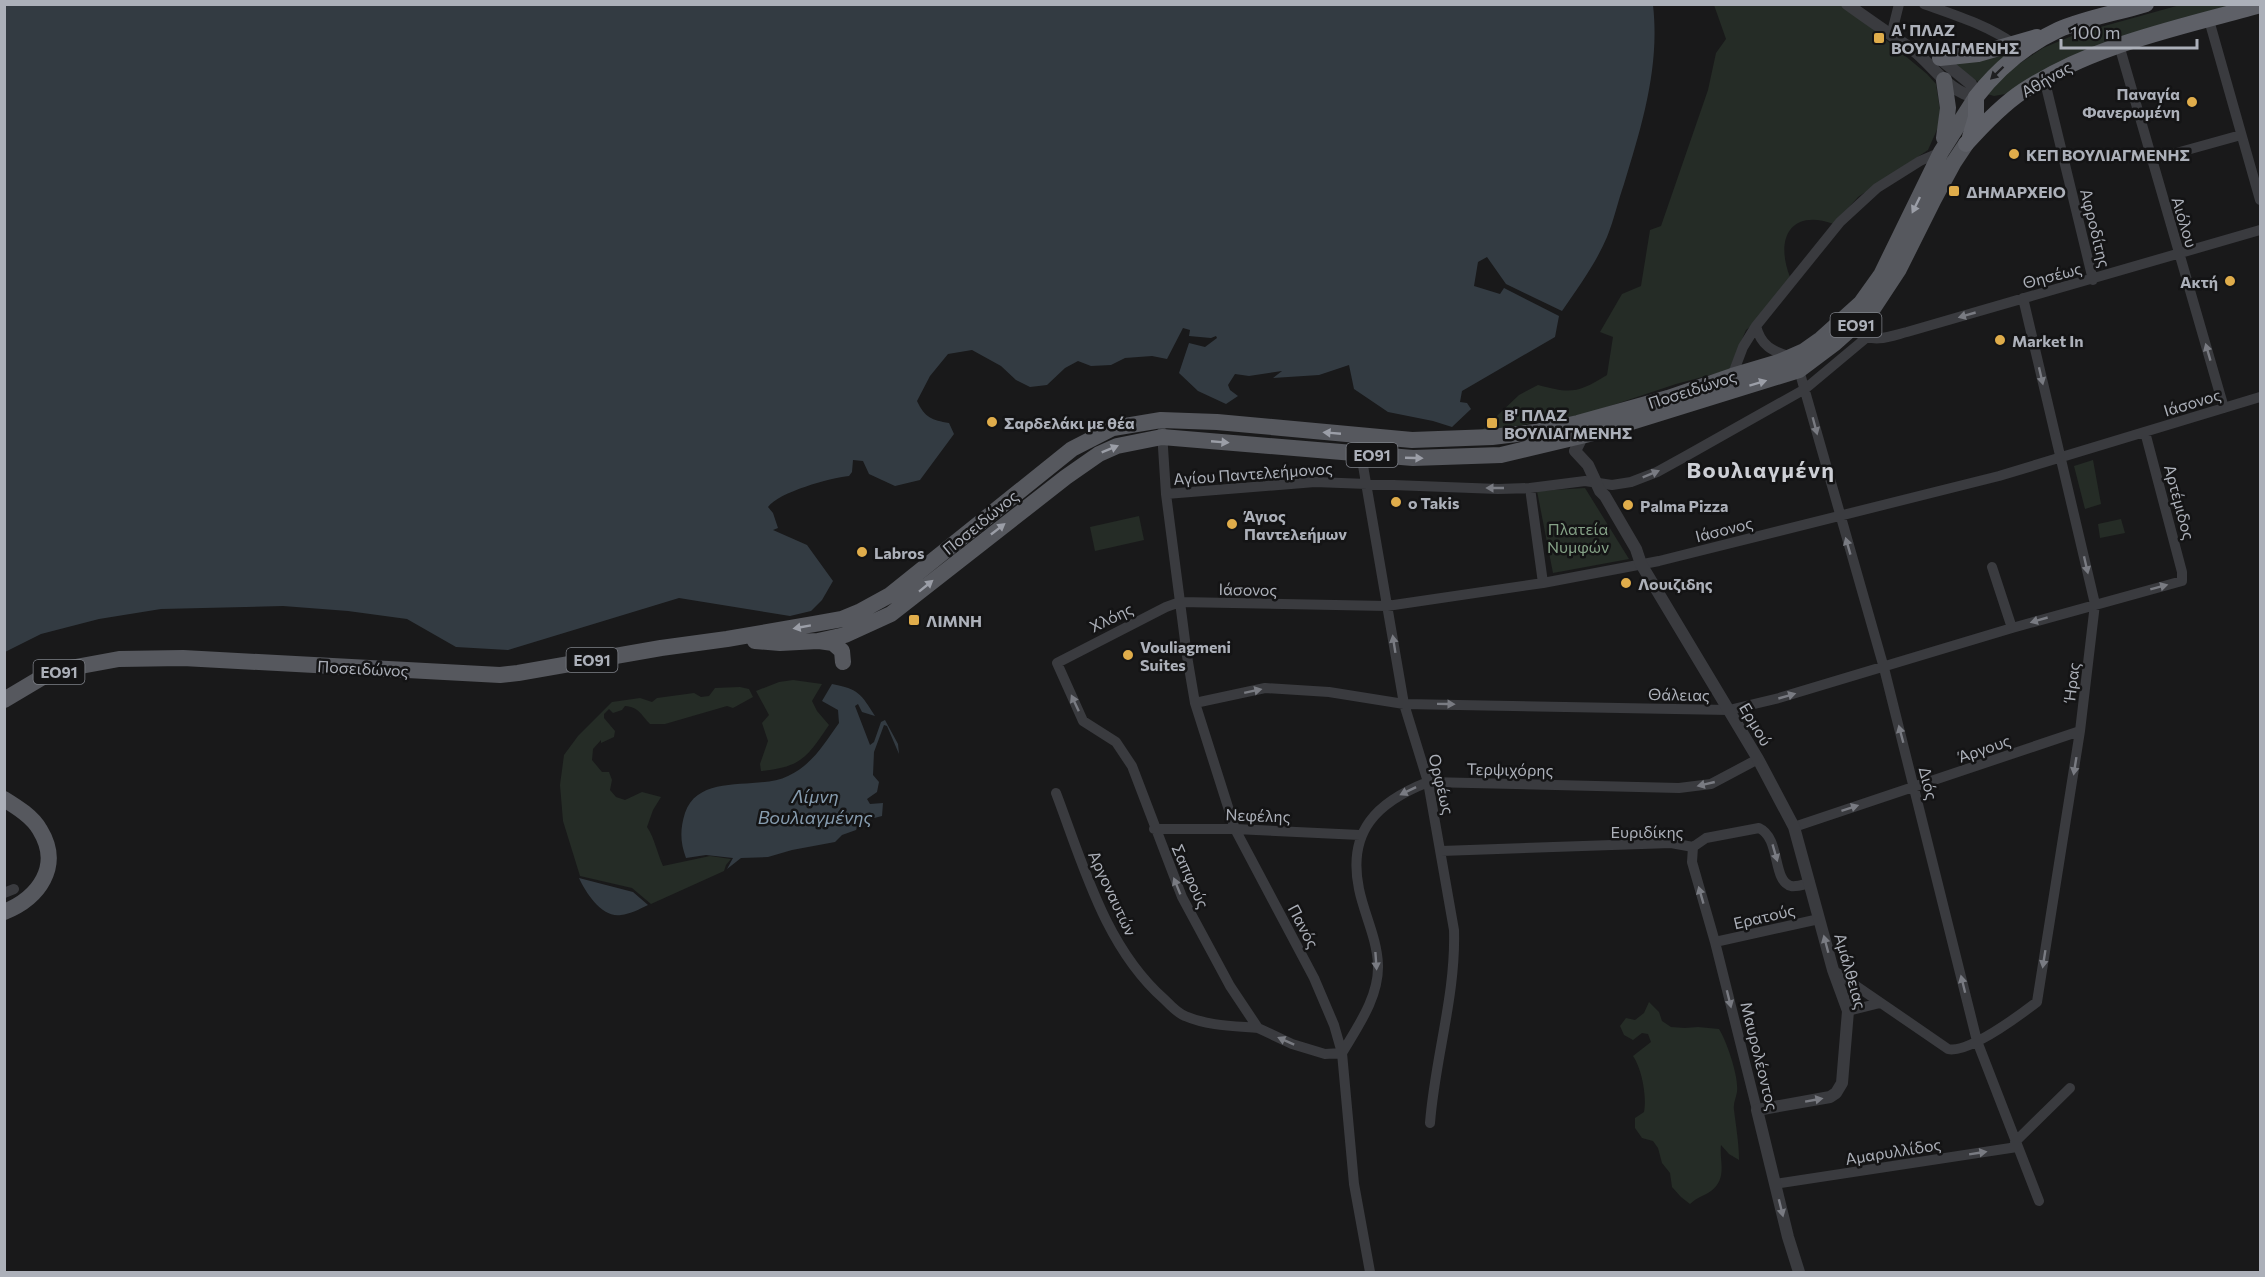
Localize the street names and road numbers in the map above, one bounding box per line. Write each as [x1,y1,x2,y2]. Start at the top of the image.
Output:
street label: Αθήνας [2017,57,2075,101]
street label: Αφροδίτης [2077,187,2115,269]
street label: Αιόλου [2168,194,2202,250]
street label: Θησέως [2020,258,2084,292]
road number: ΕΟ91 [1830,313,1882,337]
street label: Ποσειδώνος [1646,366,1738,412]
street label: Ιάσονος [2161,384,2223,420]
road number: ΕΟ91 [1346,443,1398,467]
street label: Αγίου Παντελεήμονος [1173,458,1333,488]
street label: Αρτέμιδος [2161,462,2199,542]
street label: Ποσειδώνος [939,486,1022,558]
street label: Ιάσονος [1693,513,1755,545]
street label: Ιάσονος [1218,579,1278,599]
street label: Χλόης [1086,598,1136,636]
road number: ΕΟ91 [566,648,618,672]
street label: Ποσειδώνος [317,656,409,680]
road number: ΕΟ91 [34,660,84,684]
street label: Ήρας [2059,661,2083,705]
street label: Θάλειας [1648,684,1710,704]
street label: Ερμού [1736,699,1776,749]
street label: Άργους [1954,730,2013,766]
street label: Ορφέως [1425,752,1459,816]
street label: Τερψιχόρης [1466,759,1554,779]
street label: Διός [1916,764,1942,802]
street label: Νεφέλης [1225,804,1291,826]
street label: Ευριδίκης [1610,822,1684,841]
street label: Σαπφούς [1168,841,1214,911]
street label: Αργοναυτών [1085,847,1141,939]
street label: Ερατούς [1731,900,1797,932]
street label: Πανός [1285,901,1323,951]
street label: Αμάλθειας [1831,931,1871,1011]
street label: Μαυρολέοντος [1737,1000,1783,1112]
street label: Αμαρυλλίδος [1844,1134,1942,1168]

